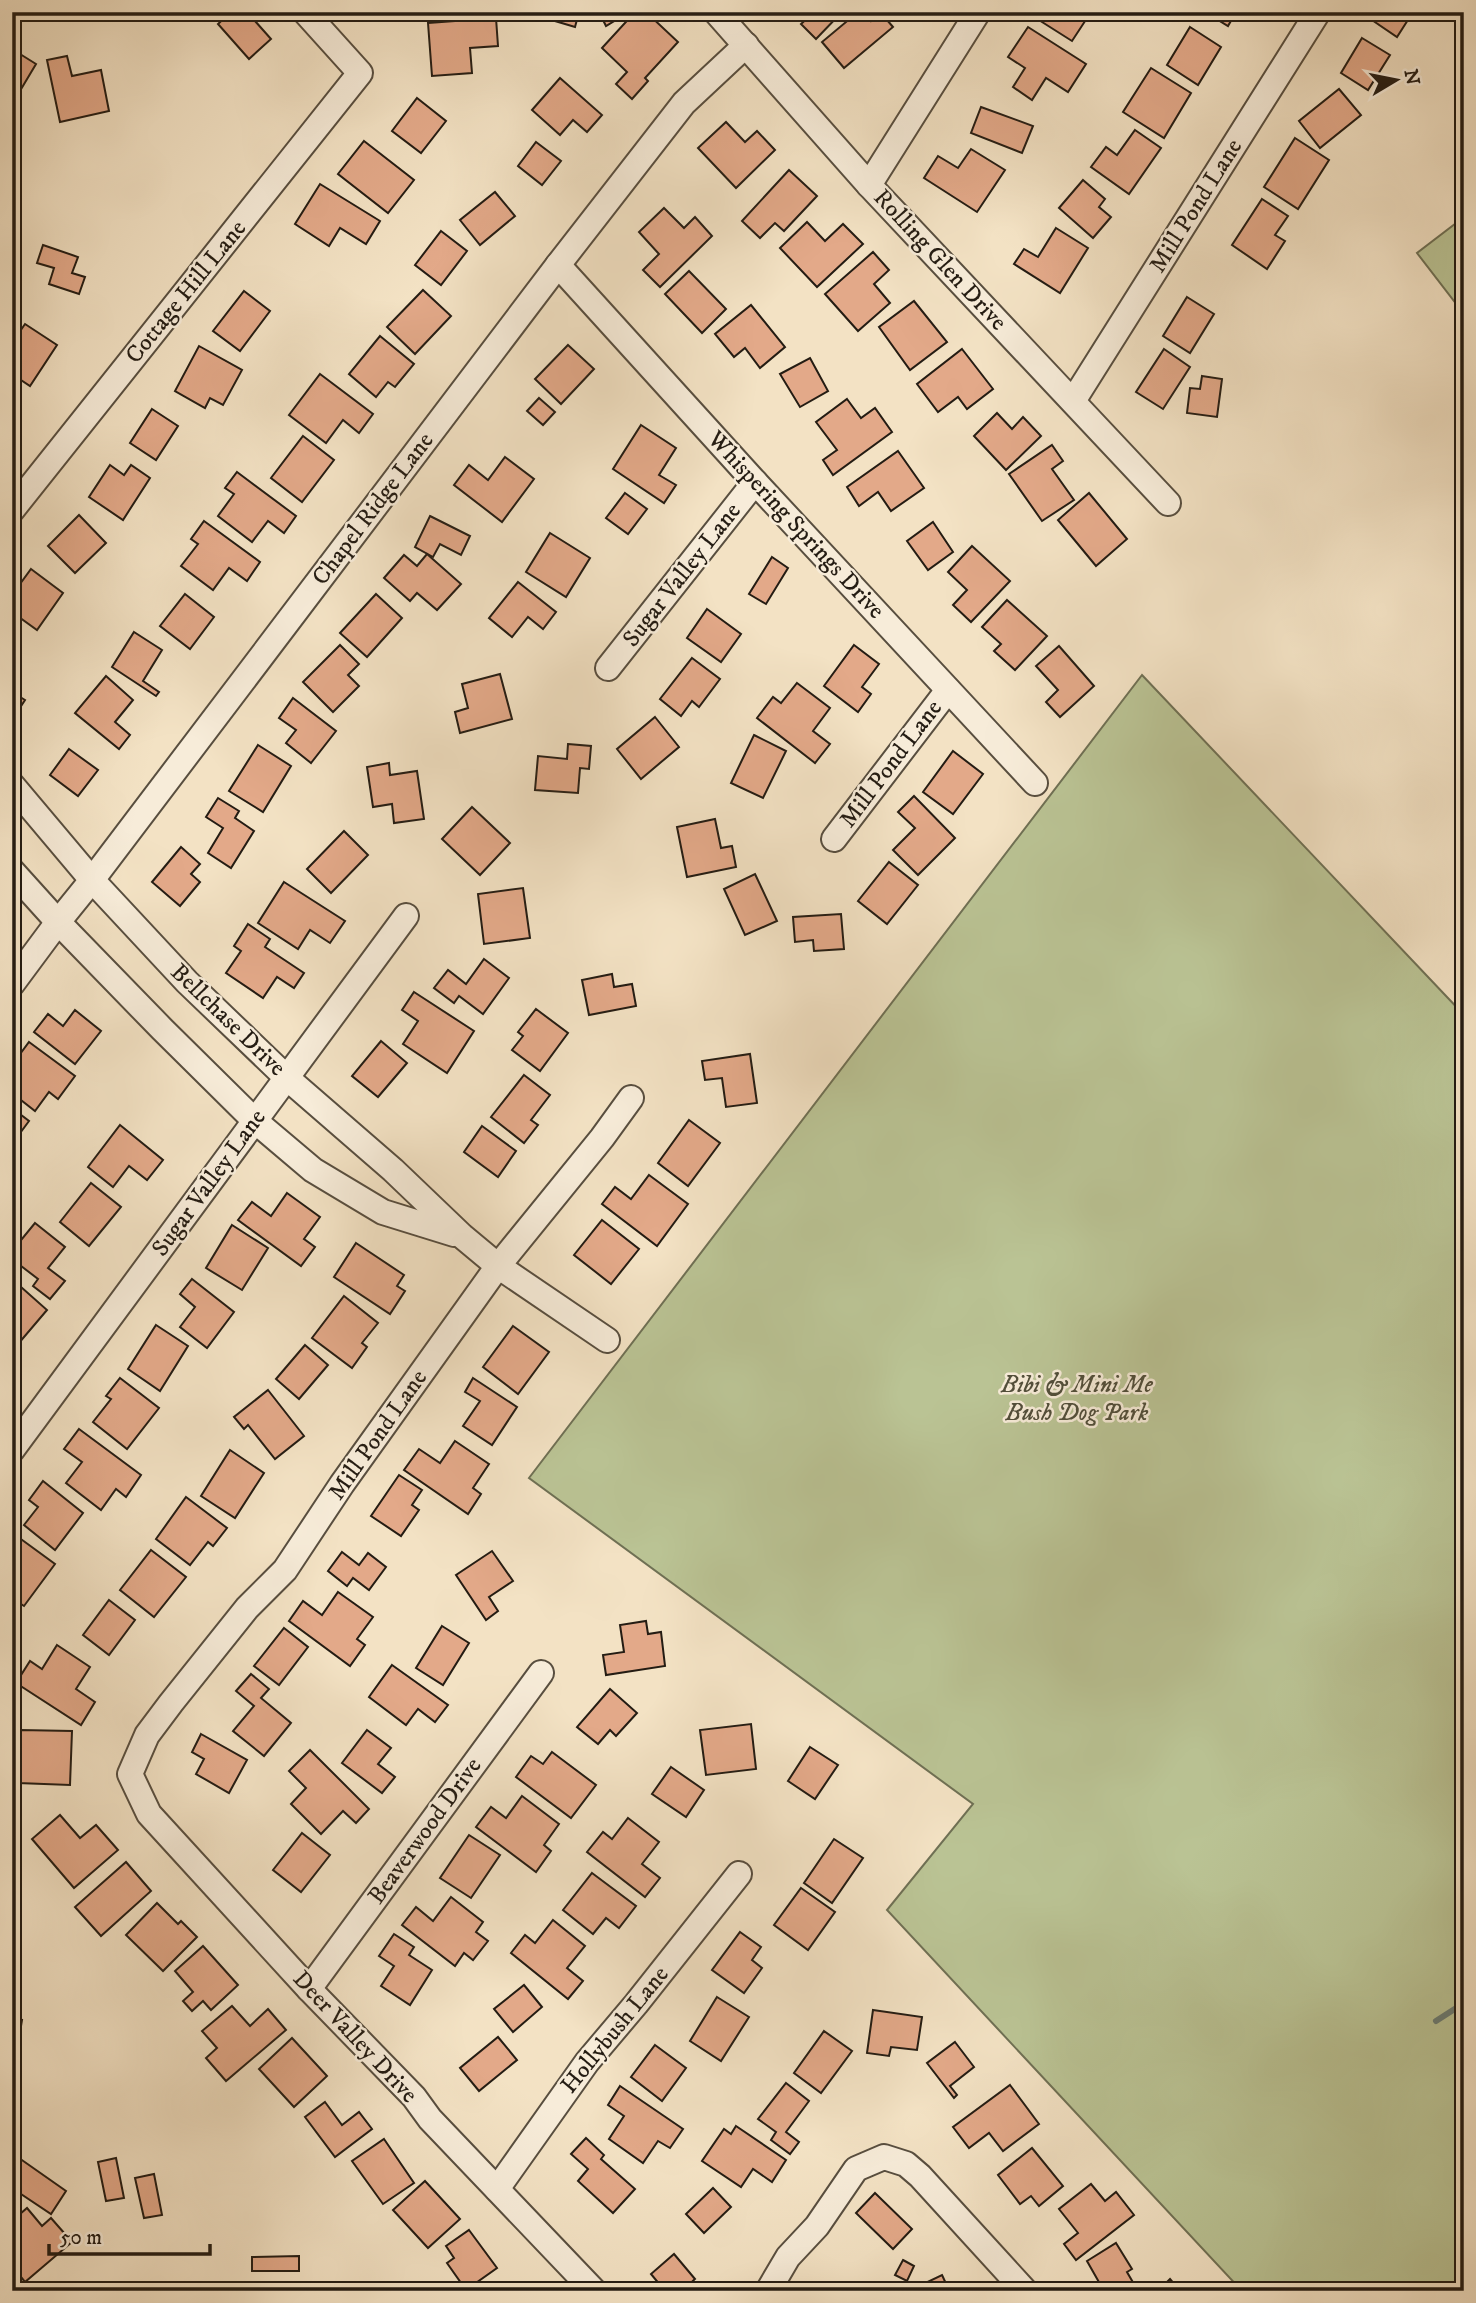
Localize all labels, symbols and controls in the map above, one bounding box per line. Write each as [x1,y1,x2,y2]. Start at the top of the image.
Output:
north arrow [1360,46,1430,116]
text: N [1399,68,1424,87]
street label: Mill Pond Lane [1143,133,1249,279]
street label: Rolling Glen Drive [867,183,1013,337]
street label: Cottage Hill Lane [119,214,253,370]
street label: Whispering Springs Drive [700,424,891,625]
street label: Chapel Ridge Lane [306,427,440,591]
street label: Sugar Valley Lane [616,497,748,653]
street label: Mill Pond Lane [833,694,949,834]
street label: Bellchase Drive [164,957,292,1083]
street label: Sugar Valley Lane [146,1103,273,1262]
street label: Mill Pond Lane [322,1364,434,1506]
park label: Bibi & Mini Me Bush Dog Park [1000,1370,1154,1428]
street label: Beaverwood Drive [362,1752,488,1910]
street label: Hollybush Lane [554,1960,676,2100]
street label: Deer Valley Drive [286,1965,424,2109]
scale bar [49,2212,210,2256]
text: 50 m [60,2225,102,2251]

